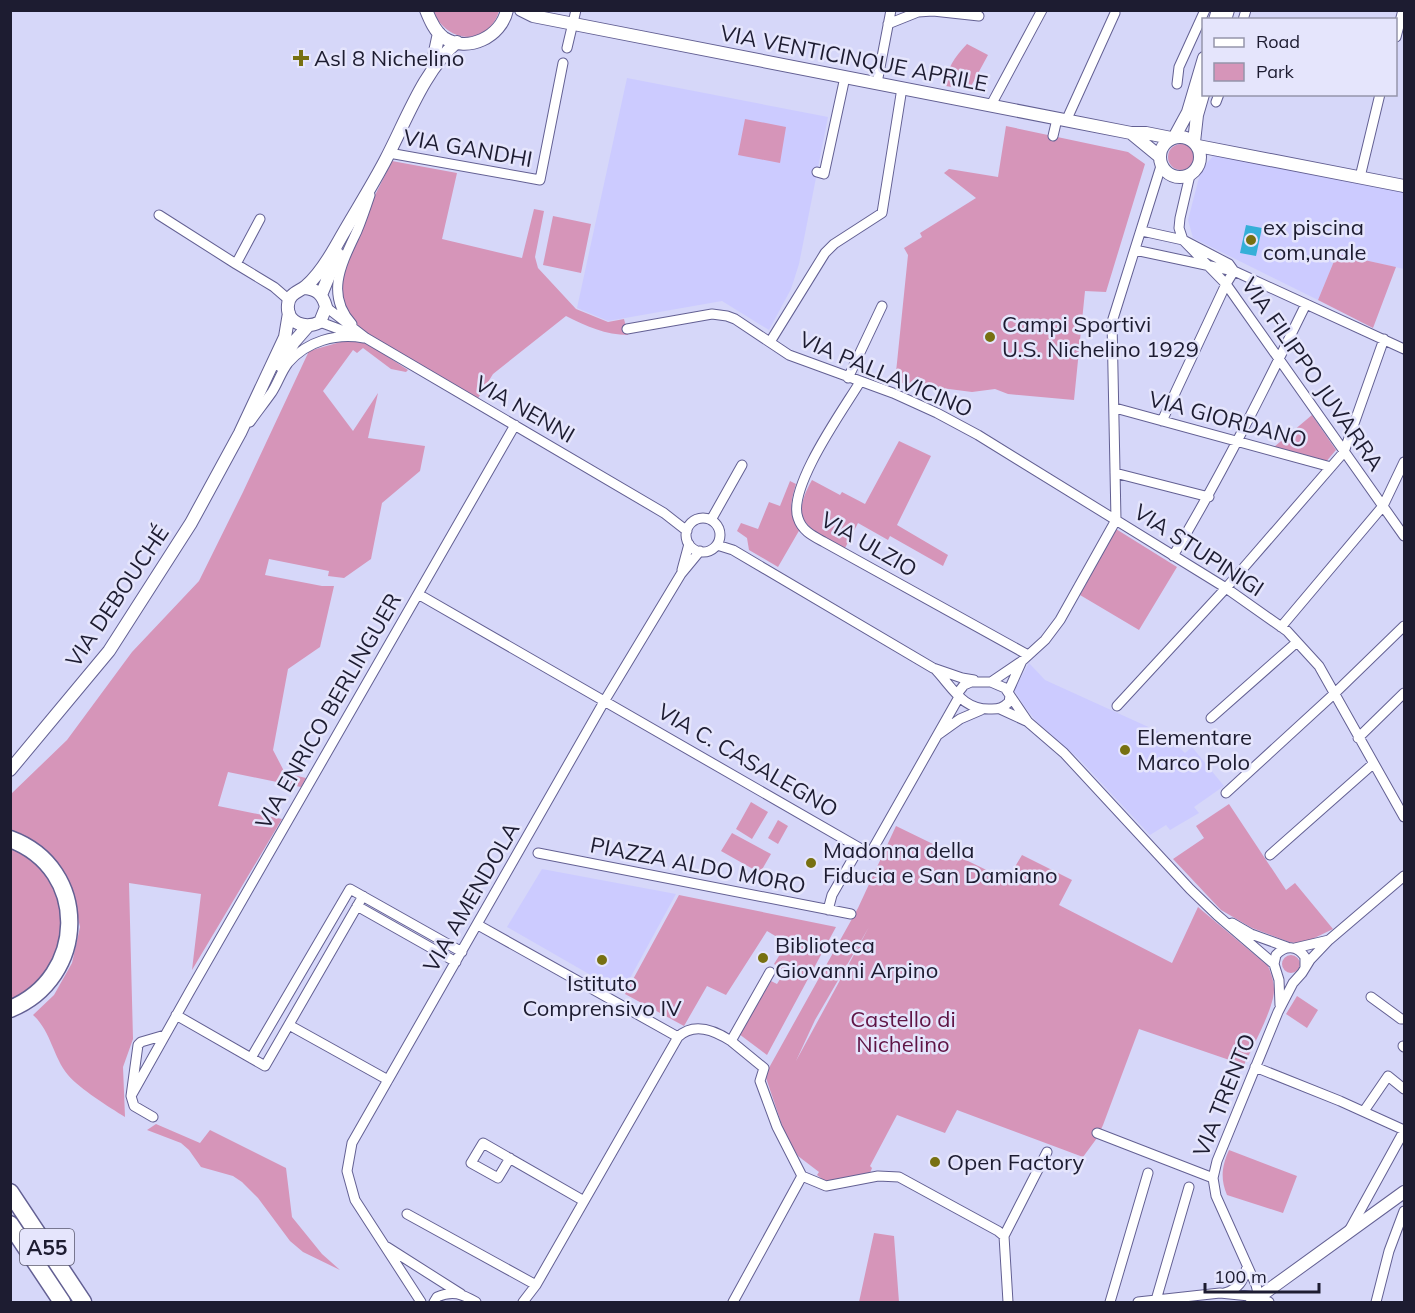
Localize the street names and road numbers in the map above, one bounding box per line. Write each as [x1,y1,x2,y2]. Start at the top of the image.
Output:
street label: VIA VENTICINQUE APRILE [718,18,990,98]
street label: VIA GANDHI [401,123,535,173]
street label: VIA FILIPPO JUVARRA [1236,272,1390,476]
street label: VIA PALLAVICINO [795,325,977,423]
street label: VIA NENNI [470,369,580,449]
street label: VIA GIORDANO [1146,384,1310,454]
street label: VIA STUPINIGI [1129,498,1269,602]
street label: VIA ULZIO [816,505,922,583]
street label: VIA DEBOUCHÉ [59,520,175,672]
street label: VIA ENRICO BERLINGUER [249,588,407,834]
street label: VIA C. CASALEGNO [653,697,843,823]
street label: VIA AMENDOLA [417,817,525,977]
street label: PIAZZA ALDO MORO [588,830,808,900]
street label: VIA TRENTO [1187,1029,1261,1161]
road number: A55 [20,1229,74,1265]

